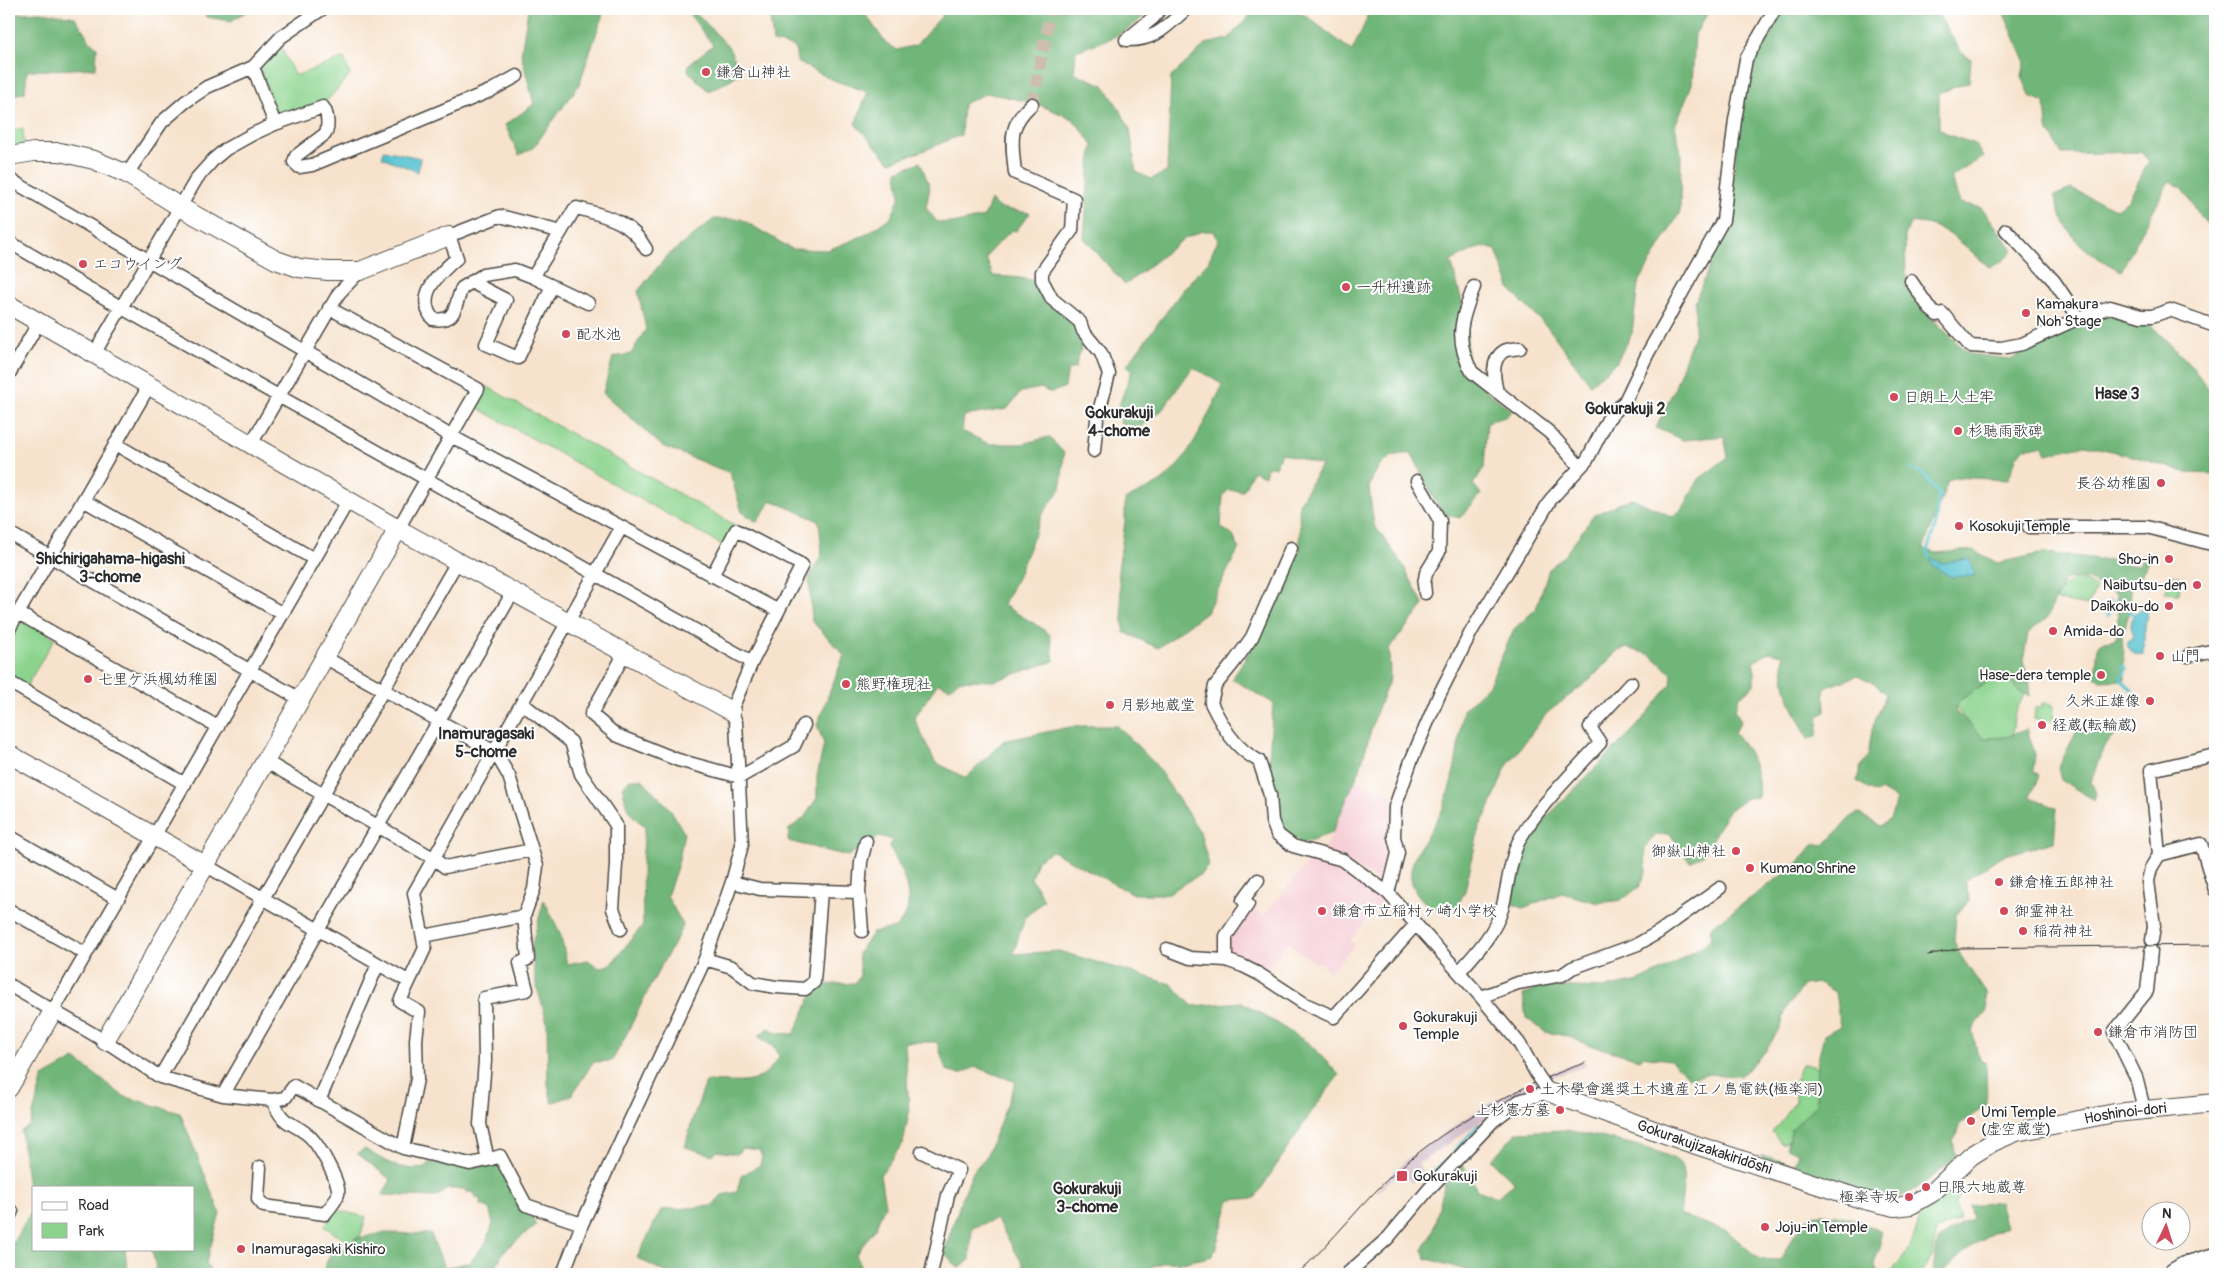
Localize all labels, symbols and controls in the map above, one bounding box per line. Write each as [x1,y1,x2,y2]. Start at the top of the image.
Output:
place label: 鎌倉山神社 [716,63,791,82]
marker: 鎌倉山神社 [700,66,712,78]
place label: エコウイング [93,255,182,274]
marker: エコウイング [77,258,89,270]
place label: 一升枡遺跡 [1356,278,1431,297]
marker: 一升枡遺跡 [1340,281,1352,293]
place label: Kamakura Noh Stage [2036,295,2102,331]
marker: Kamakura Noh Stage [2020,307,2032,319]
place label: 配水池 [576,325,621,344]
marker: 配水池 [560,328,572,340]
district label: Hase 3 [2094,384,2140,404]
place label: 日朗上人土牢 [1904,388,1994,407]
marker: 日朗上人土牢 [1888,391,1900,403]
district label: Gokurakuji 2 [1585,399,1665,419]
district label: Gokurakuji 4-chome [1085,403,1153,441]
place label: 杉聴雨歌碑 [1968,422,2043,441]
marker: 杉聴雨歌碑 [1952,425,1964,437]
place label: 長谷幼稚園 [2076,474,2151,493]
marker: 長谷幼稚園 [2155,477,2167,489]
place label: Kosokuji Temple [1969,517,2071,536]
marker: Kosokuji Temple [1953,520,1965,532]
district label: Shichirigahama-higashi 3-chome [35,549,185,587]
place label: Sho-in [2118,550,2159,569]
marker: Sho-in [2163,553,2175,565]
place label: Naibutsu-den [2103,576,2187,595]
marker: Naibutsu-den [2191,579,2203,591]
place label: Daikoku-do [2090,597,2159,616]
marker: Daikoku-do [2163,600,2175,612]
place label: Amida-do [2063,622,2124,641]
marker: Amida-do [2047,625,2059,637]
place label: 山門 [2170,647,2200,666]
marker: 山門 [2154,650,2166,662]
place label: Hase-dera temple [1979,666,2092,685]
marker: Hase-dera temple [2095,669,2107,681]
place label: 七里ケ浜楓幼稚園 [98,670,218,689]
marker: 七里ケ浜楓幼稚園 [82,673,94,685]
place label: 熊野権現社 [856,675,931,694]
marker: 熊野権現社 [840,678,852,690]
place label: 久米正雄像 [2065,692,2140,711]
marker: 久米正雄像 [2144,695,2156,707]
place label: 月影地蔵堂 [1120,696,1195,715]
marker: 月影地蔵堂 [1104,699,1116,711]
place label: 経蔵(転輪蔵) [2052,716,2137,735]
marker: 経蔵(転輪蔵) [2036,719,2048,731]
district label: Inamuragasaki 5-chome [438,724,534,762]
place label: 御嶽山神社 [1651,842,1726,861]
marker: 御嶽山神社 [1730,845,1742,857]
place label: Kumano Shrine [1760,859,1856,878]
marker: Kumano Shrine [1744,862,1756,874]
place label: 鎌倉権五郎神社 [2009,873,2114,892]
marker: 鎌倉権五郎神社 [1993,876,2005,888]
place label: 鎌倉市立稲村ヶ崎小学校 [1332,902,1497,921]
place label: 御霊神社 [2014,902,2074,921]
marker: 鎌倉市立稲村ヶ崎小学校 [1316,905,1328,917]
marker: 御霊神社 [1998,905,2010,917]
place label: 稲荷神社 [2033,922,2093,941]
marker: 稲荷神社 [2017,925,2029,937]
place label: Gokurakuji Temple [1413,1008,1477,1044]
marker: Gokurakuji Temple [1397,1020,1409,1032]
place label: 鎌倉市消防団 [2108,1023,2198,1042]
marker: 鎌倉市消防団 [2092,1026,2104,1038]
place label: 土木學會選奨土木遺産 江ノ島電鉄(極楽洞) [1540,1080,1823,1099]
marker: 土木學會選奨土木遺産 江ノ島電鉄(極楽洞) [1524,1083,1536,1095]
street label: Hoshinoi-dori [2083,1099,2168,1129]
place label: 上杉憲方墓 [1475,1101,1550,1120]
place label: Umi Temple (虚空蔵堂) [1981,1103,2057,1139]
marker: 上杉憲方墓 [1554,1104,1566,1116]
marker: Umi Temple (虚空蔵堂) [1965,1115,1977,1127]
street label: Gokurakujizakakiridōshi [1634,1116,1775,1179]
place label: Gokurakuji [1413,1167,1477,1186]
marker: Gokurakuji [1395,1169,1409,1183]
place label: 日限六地蔵尊 [1936,1178,2026,1197]
district label: Gokurakuji 3-chome [1053,1179,1121,1217]
marker: 日限六地蔵尊 [1920,1181,1932,1193]
legend [32,1186,195,1250]
place label: 極楽寺坂 [1839,1188,1899,1207]
marker: 極楽寺坂 [1903,1191,1915,1203]
text: Road [78,1196,109,1215]
north arrow [2142,1200,2192,1250]
text: N [2162,1205,2172,1222]
place label: Joju-in Temple [1775,1218,1868,1237]
marker: Joju-in Temple [1759,1221,1771,1233]
text: Park [78,1222,105,1241]
place label: Inamuragasaki Kishiro [251,1240,386,1259]
marker: Inamuragasaki Kishiro [235,1243,247,1255]

